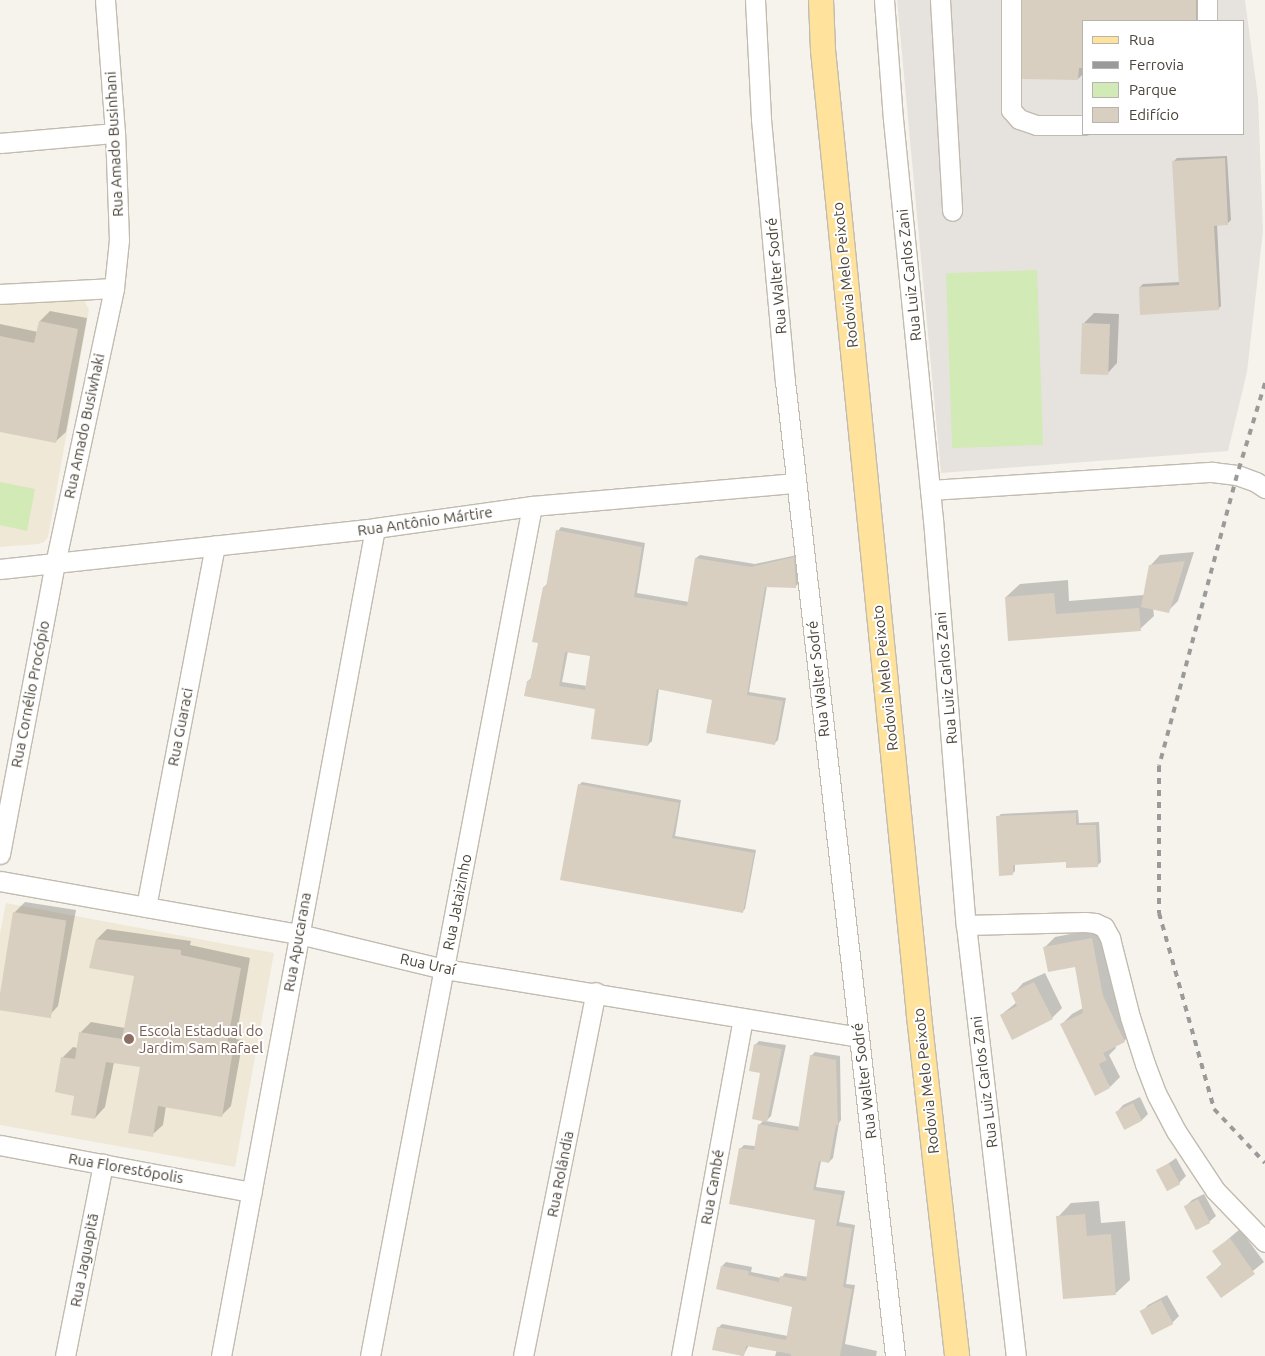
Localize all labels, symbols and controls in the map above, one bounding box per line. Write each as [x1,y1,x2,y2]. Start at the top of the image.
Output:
legend [1082,20,1245,135]
text: Rua [1129,31,1155,48]
text: Ferrovia [1129,56,1184,73]
street label: Rua Amado Businhani [101,71,127,217]
text: Parque [1129,81,1177,98]
text: Edifício [1129,106,1179,123]
street label: Rodovia Melo Peixoto [828,201,862,349]
street label: Rua Luiz Carlos Zani [893,208,925,342]
street label: Rua Walter Sodré [762,217,790,335]
street label: Rua Amado Busiwhaki [60,352,108,500]
street label: Rua Antônio Mártire [356,503,494,539]
street label: Rodovia Melo Peixoto [868,604,902,752]
street label: Rua Luiz Carlos Zani [931,611,961,745]
street label: Rua Cornélio Procópio [7,619,53,769]
street label: Rua Walter Sodré [803,620,833,738]
street label: Rua Guaraci [164,686,196,768]
street label: Rua Jataizinho [439,852,475,952]
street label: Rua Apucarana [279,891,315,993]
street label: Rua Uraí [399,949,457,979]
street label: Rodovia Melo Peixoto [909,1007,943,1155]
street label: Rua Luiz Carlos Zani [967,1015,1001,1149]
place label: Escola Estadual do Jardim Sam Rafael [139,1021,263,1056]
street label: Rua Walter Sodré [848,1022,880,1140]
marker: Escola Estadual do Jardim Sam Rafael [123,1033,135,1045]
street label: Rua Rolândia [543,1129,577,1219]
street label: Rua Cambé [697,1148,727,1226]
street label: Rua Florestópolis [67,1149,185,1187]
street label: Rua Jaguapitã [66,1212,102,1308]

